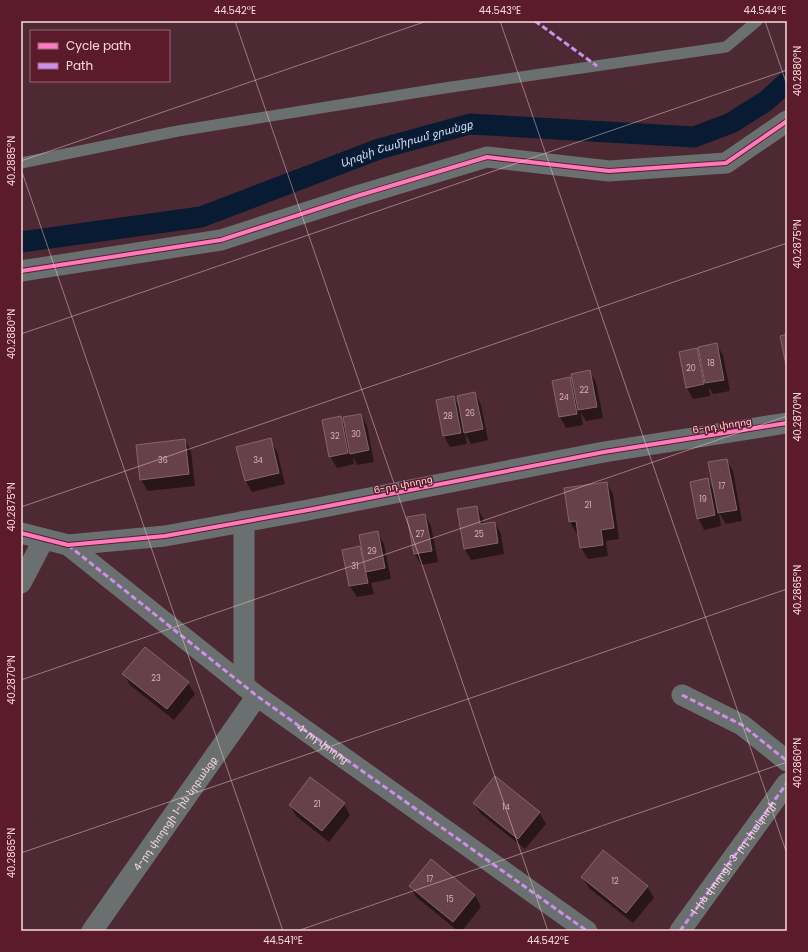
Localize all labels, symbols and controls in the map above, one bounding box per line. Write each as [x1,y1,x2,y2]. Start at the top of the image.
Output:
text: 44.542°E [214,3,256,18]
text: 44.543°E [479,3,521,18]
text: 44.544°E [744,3,786,18]
legend [30,30,170,82]
text: Cycle path [66,37,131,54]
text: 40.2880°N [790,46,805,96]
text: Path [66,57,93,74]
water label: Արզնի Շամիրամ ջրանցք [337,116,475,171]
text: 40.2885°N [4,136,19,186]
text: 40.2875°N [790,219,805,269]
text: 40.2880°N [4,309,19,359]
house number: 18 [707,358,715,369]
house number: 20 [686,363,696,374]
house number: 22 [579,385,589,396]
house number: 24 [559,392,569,403]
text: 40.2870°N [790,392,805,442]
house number: 26 [465,408,475,419]
house number: 28 [443,411,453,422]
street label: 6-րդ փողոց [691,413,753,438]
house number: 30 [351,429,361,440]
house number: 32 [330,431,340,442]
house number: 36 [158,455,168,466]
house number: 34 [253,455,263,466]
street label: 6-րդ փողոց [372,471,434,498]
house number: 17 [719,481,726,492]
text: 40.2875°N [4,482,19,532]
house number: 19 [699,494,707,505]
house number: 21 [584,500,592,511]
house number: 27 [416,529,425,540]
house number: 25 [474,529,484,540]
house number: 29 [367,546,377,557]
house number: 31 [351,561,359,572]
text: 40.2865°N [790,565,805,615]
text: 40.2870°N [4,655,19,705]
house number: 23 [151,673,161,684]
street label: 4-րդ փողոց [294,720,352,767]
text: 40.2860°N [790,738,805,788]
street label: 4-րդ փողոցի 1-ին նրբանցք [130,753,221,874]
street label: 1-ին փողոցի 3-րդ փակուղի [687,797,780,918]
house number: 21 [313,799,321,810]
house number: 14 [502,802,510,813]
text: 40.2865°N [4,828,19,878]
house number: 17 [427,874,434,885]
house number: 12 [611,876,619,887]
house number: 15 [446,894,454,905]
text: 44.541°E [263,933,303,948]
text: 44.542°E [527,933,569,948]

